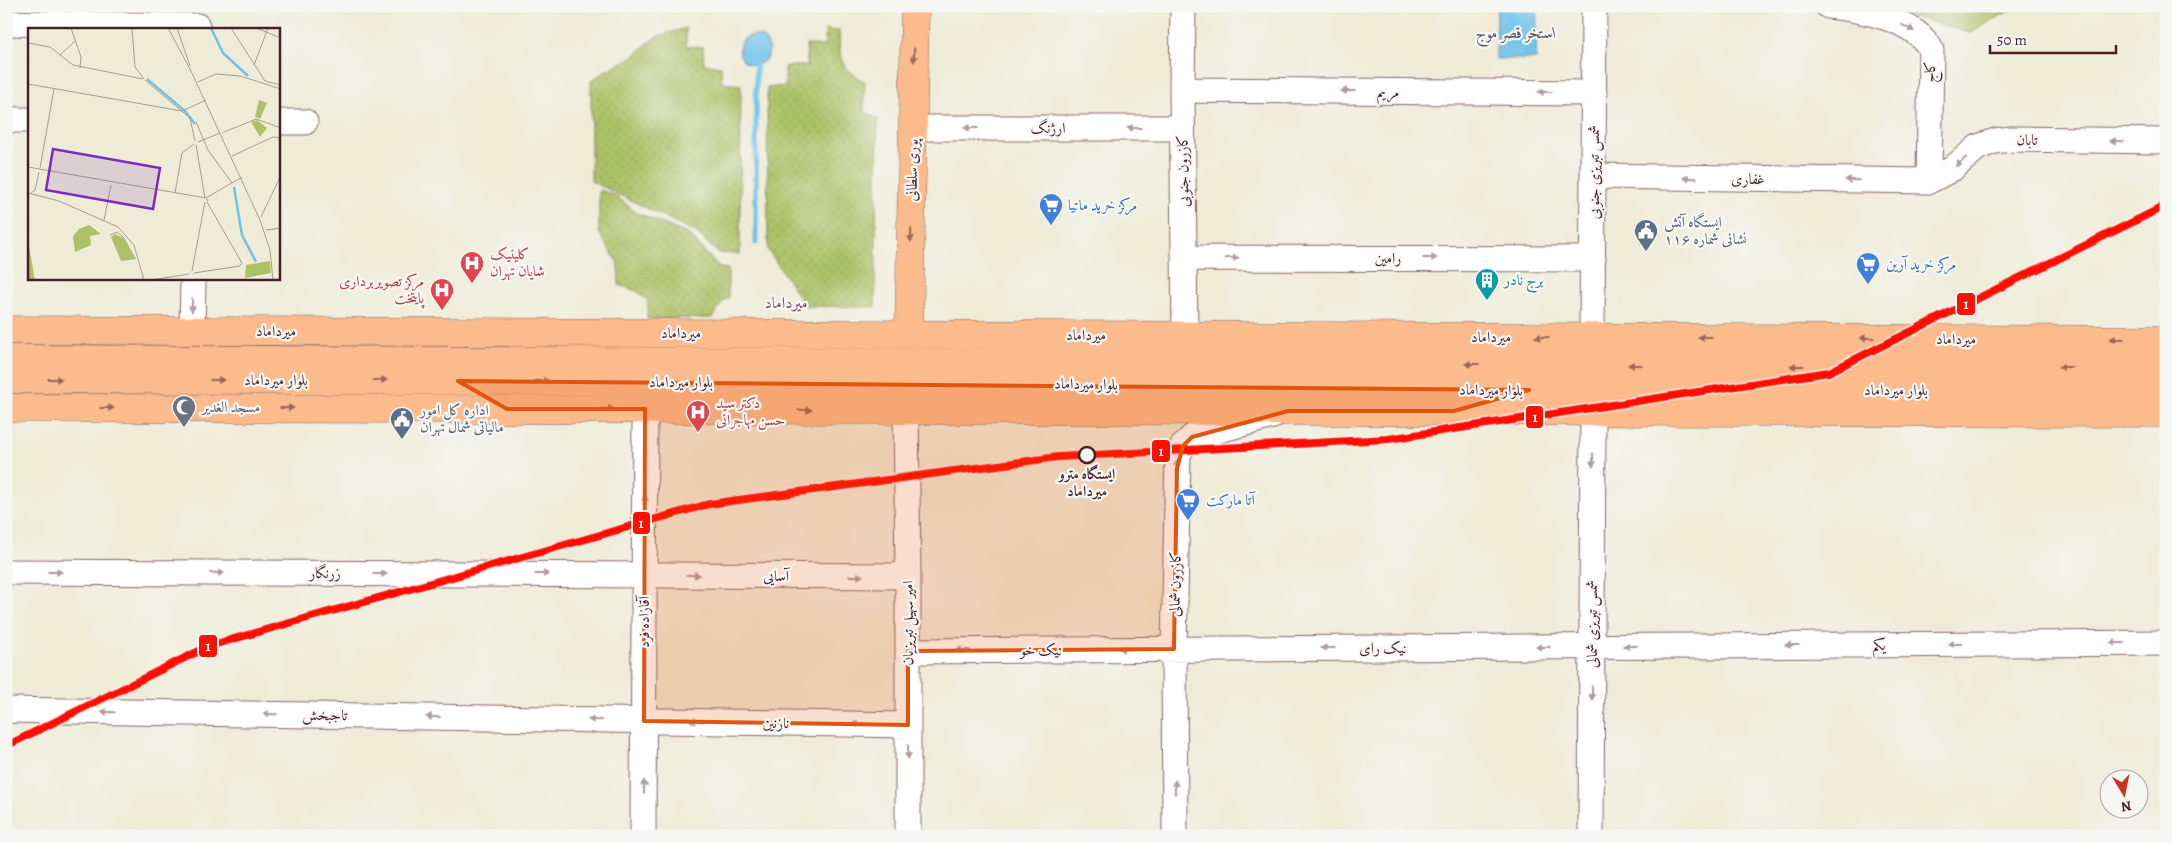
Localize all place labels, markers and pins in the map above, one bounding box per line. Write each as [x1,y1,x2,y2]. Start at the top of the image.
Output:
supermarket icon: مرکز خرید ماتیا [1038,192,1064,226]
place label: مرکز خرید ماتیا [1068,195,1137,216]
place label: ایستگاه آتش نشانی شماره ۱۱۶ [1664,212,1747,249]
public building icon: ایستگاه آتش نشانی شماره ۱۱۶ [1633,218,1659,252]
place label: کلینیک شایان تهران [490,244,545,281]
hospital icon: کلینیک شایان تهران [459,250,485,284]
supermarket icon: مرکز خرید آرین [1855,251,1881,285]
place label: مرکز خرید آرین [1886,254,1956,275]
building icon: برج نادر [1474,267,1500,301]
place label: برج نادر [1502,270,1543,293]
place label: مرکز تصویربرداری پایتخت [339,271,425,309]
hospital icon: مرکز تصویربرداری پایتخت [429,277,455,311]
place label: دکتر سید حسن مهاجرانی [716,393,785,430]
mosque icon: مسجد الغدیر [171,394,197,428]
place label: مسجد الغدیر [200,397,260,417]
hospital icon: دکتر سید حسن مهاجرانی [685,399,711,433]
place label: اداره کل امور مالیاتی شمال تهران [418,400,504,437]
public building icon: اداره کل امور مالیاتی شمال تهران [389,406,415,440]
marker: ایستگاه مترو میرداماد [1078,446,1096,464]
place label: ایستگاه مترو میرداماد [1057,464,1115,501]
supermarket icon: آتا مارکت [1175,487,1201,521]
place label: آتا مارکت [1206,490,1256,510]

